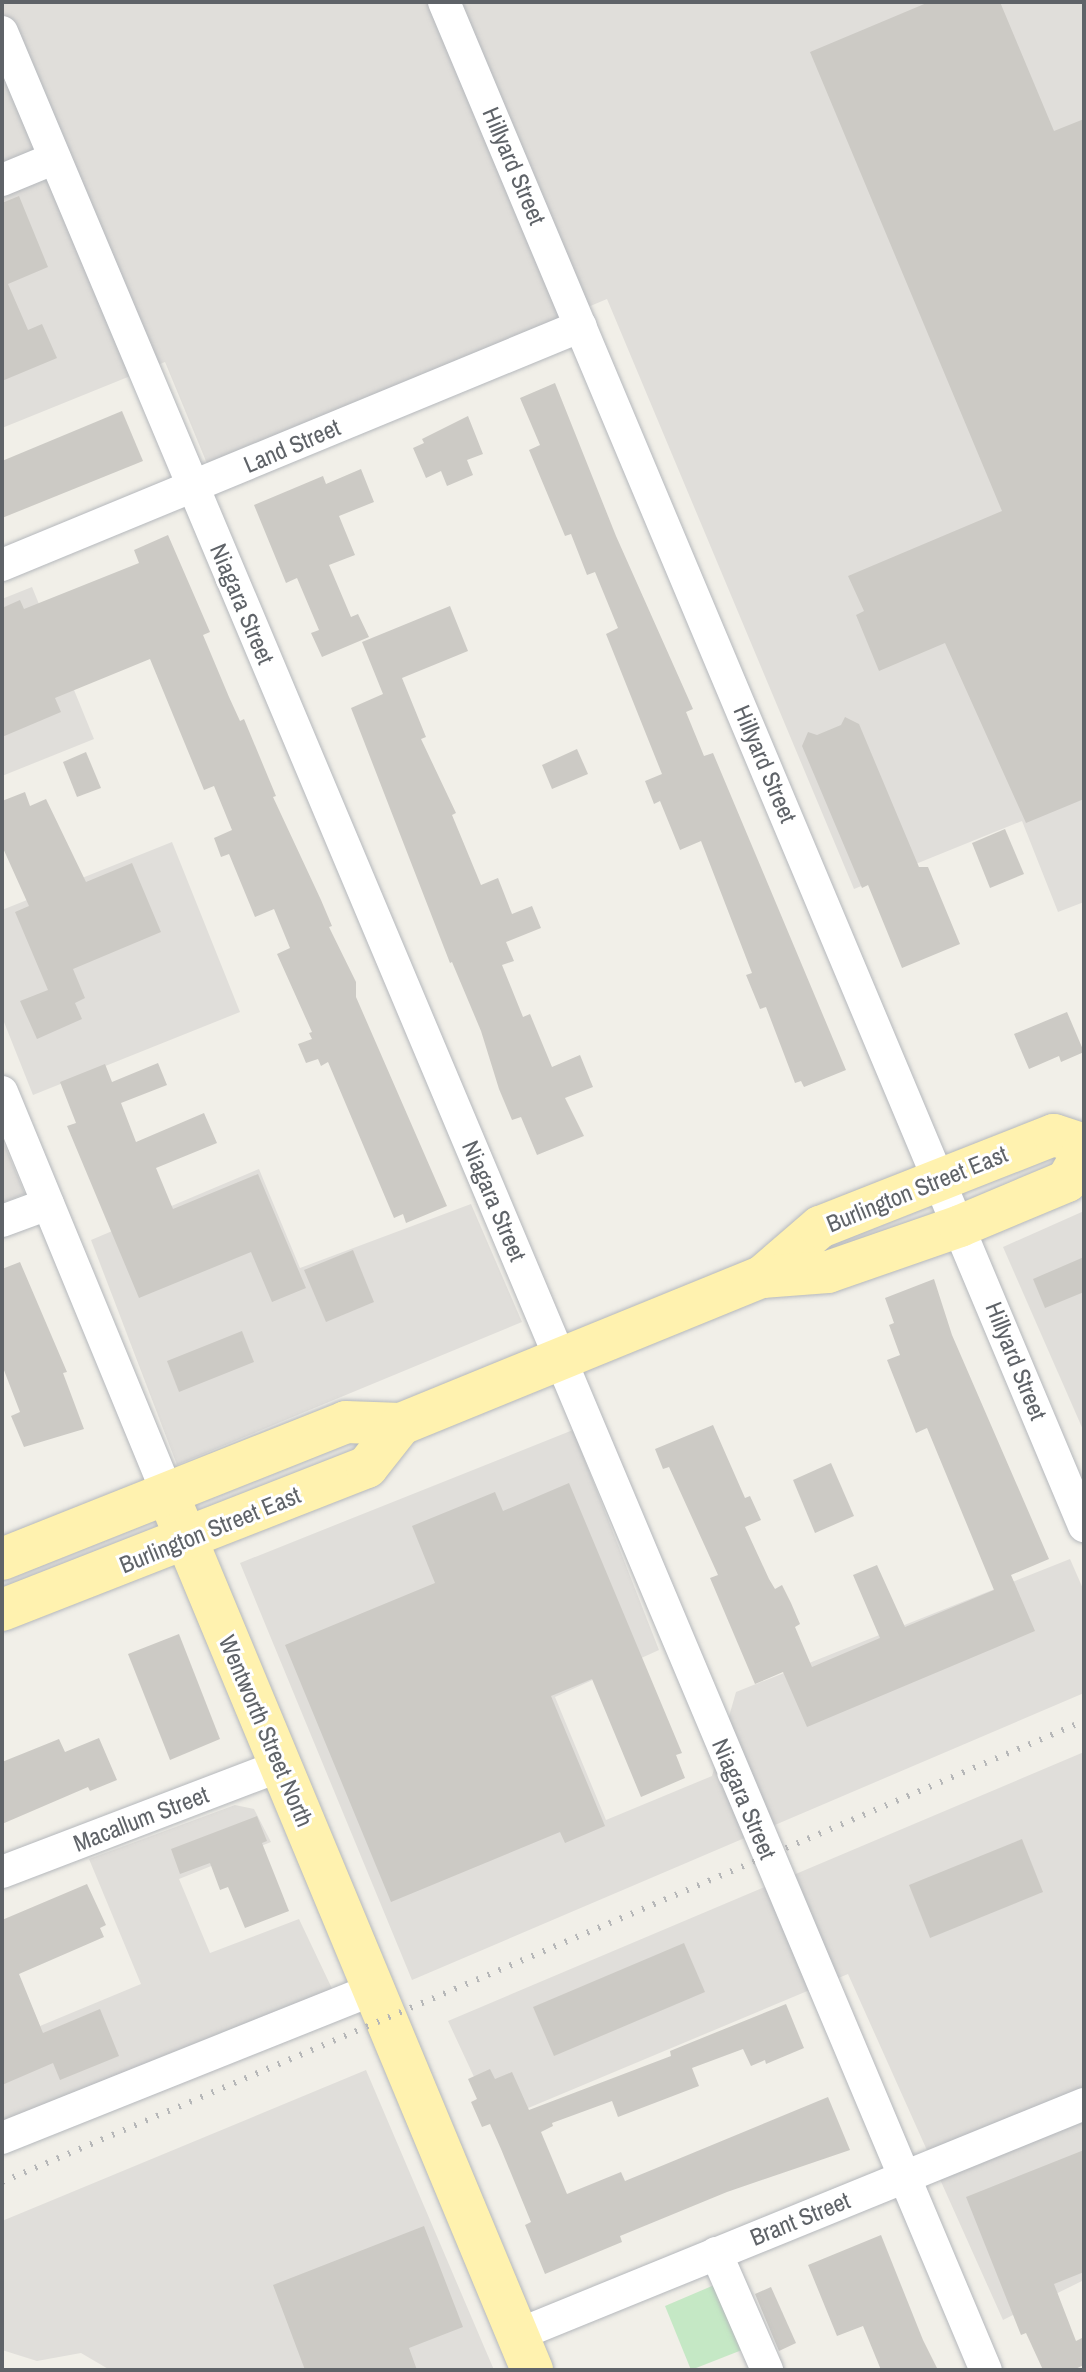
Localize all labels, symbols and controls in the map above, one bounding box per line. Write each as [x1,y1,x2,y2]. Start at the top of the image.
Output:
street label: Hillyard Street [476,103,552,229]
street label: Land Street [240,413,344,479]
street label: Niagara Street [204,539,280,669]
street label: Hillyard Street [727,701,803,827]
street label: Niagara Street [456,1136,532,1266]
street label: Burlington Street East [822,1140,1012,1238]
street label: Hillyard Street [979,1298,1053,1424]
street label: Burlington Street East [115,1481,305,1579]
street label: Wentworth Street North [213,1631,319,1831]
street label: Niagara Street [706,1734,782,1864]
street label: Macallum Street [69,1780,213,1858]
street label: Brant Street [746,2186,854,2252]

